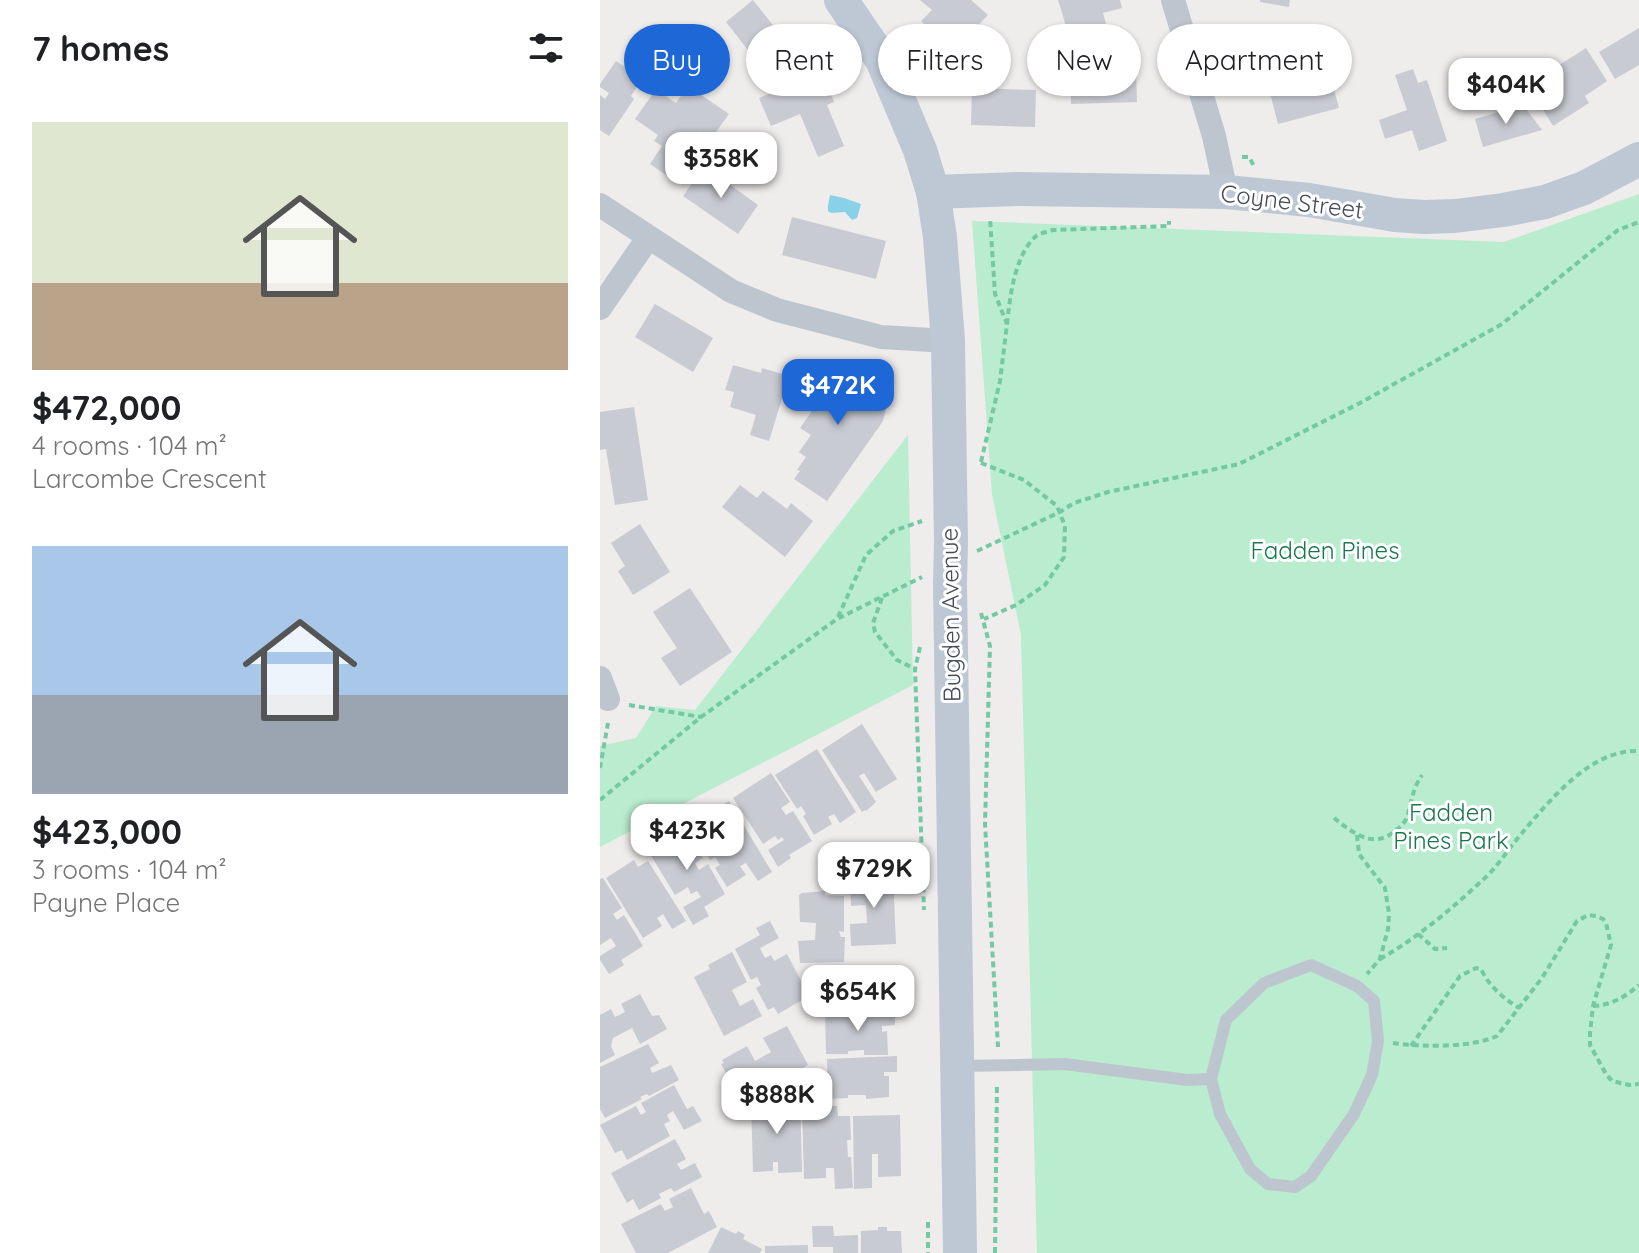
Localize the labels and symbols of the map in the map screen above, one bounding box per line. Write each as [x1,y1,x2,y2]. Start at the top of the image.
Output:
pin: $404K [1450,58,1562,126]
pin: $358K [665,132,777,200]
street label: Coyne Street [1219,177,1365,225]
pin: $472K [782,359,894,427]
street label: Bugden Avenue [933,528,967,702]
park label: Fadden Pines [1251,535,1399,565]
park label: Fadden Pines Park [1393,797,1509,855]
pin: $423K [631,804,743,872]
pin: $729K [818,842,930,910]
pin: $654K [802,965,914,1033]
pin: $888K [721,1068,833,1136]

